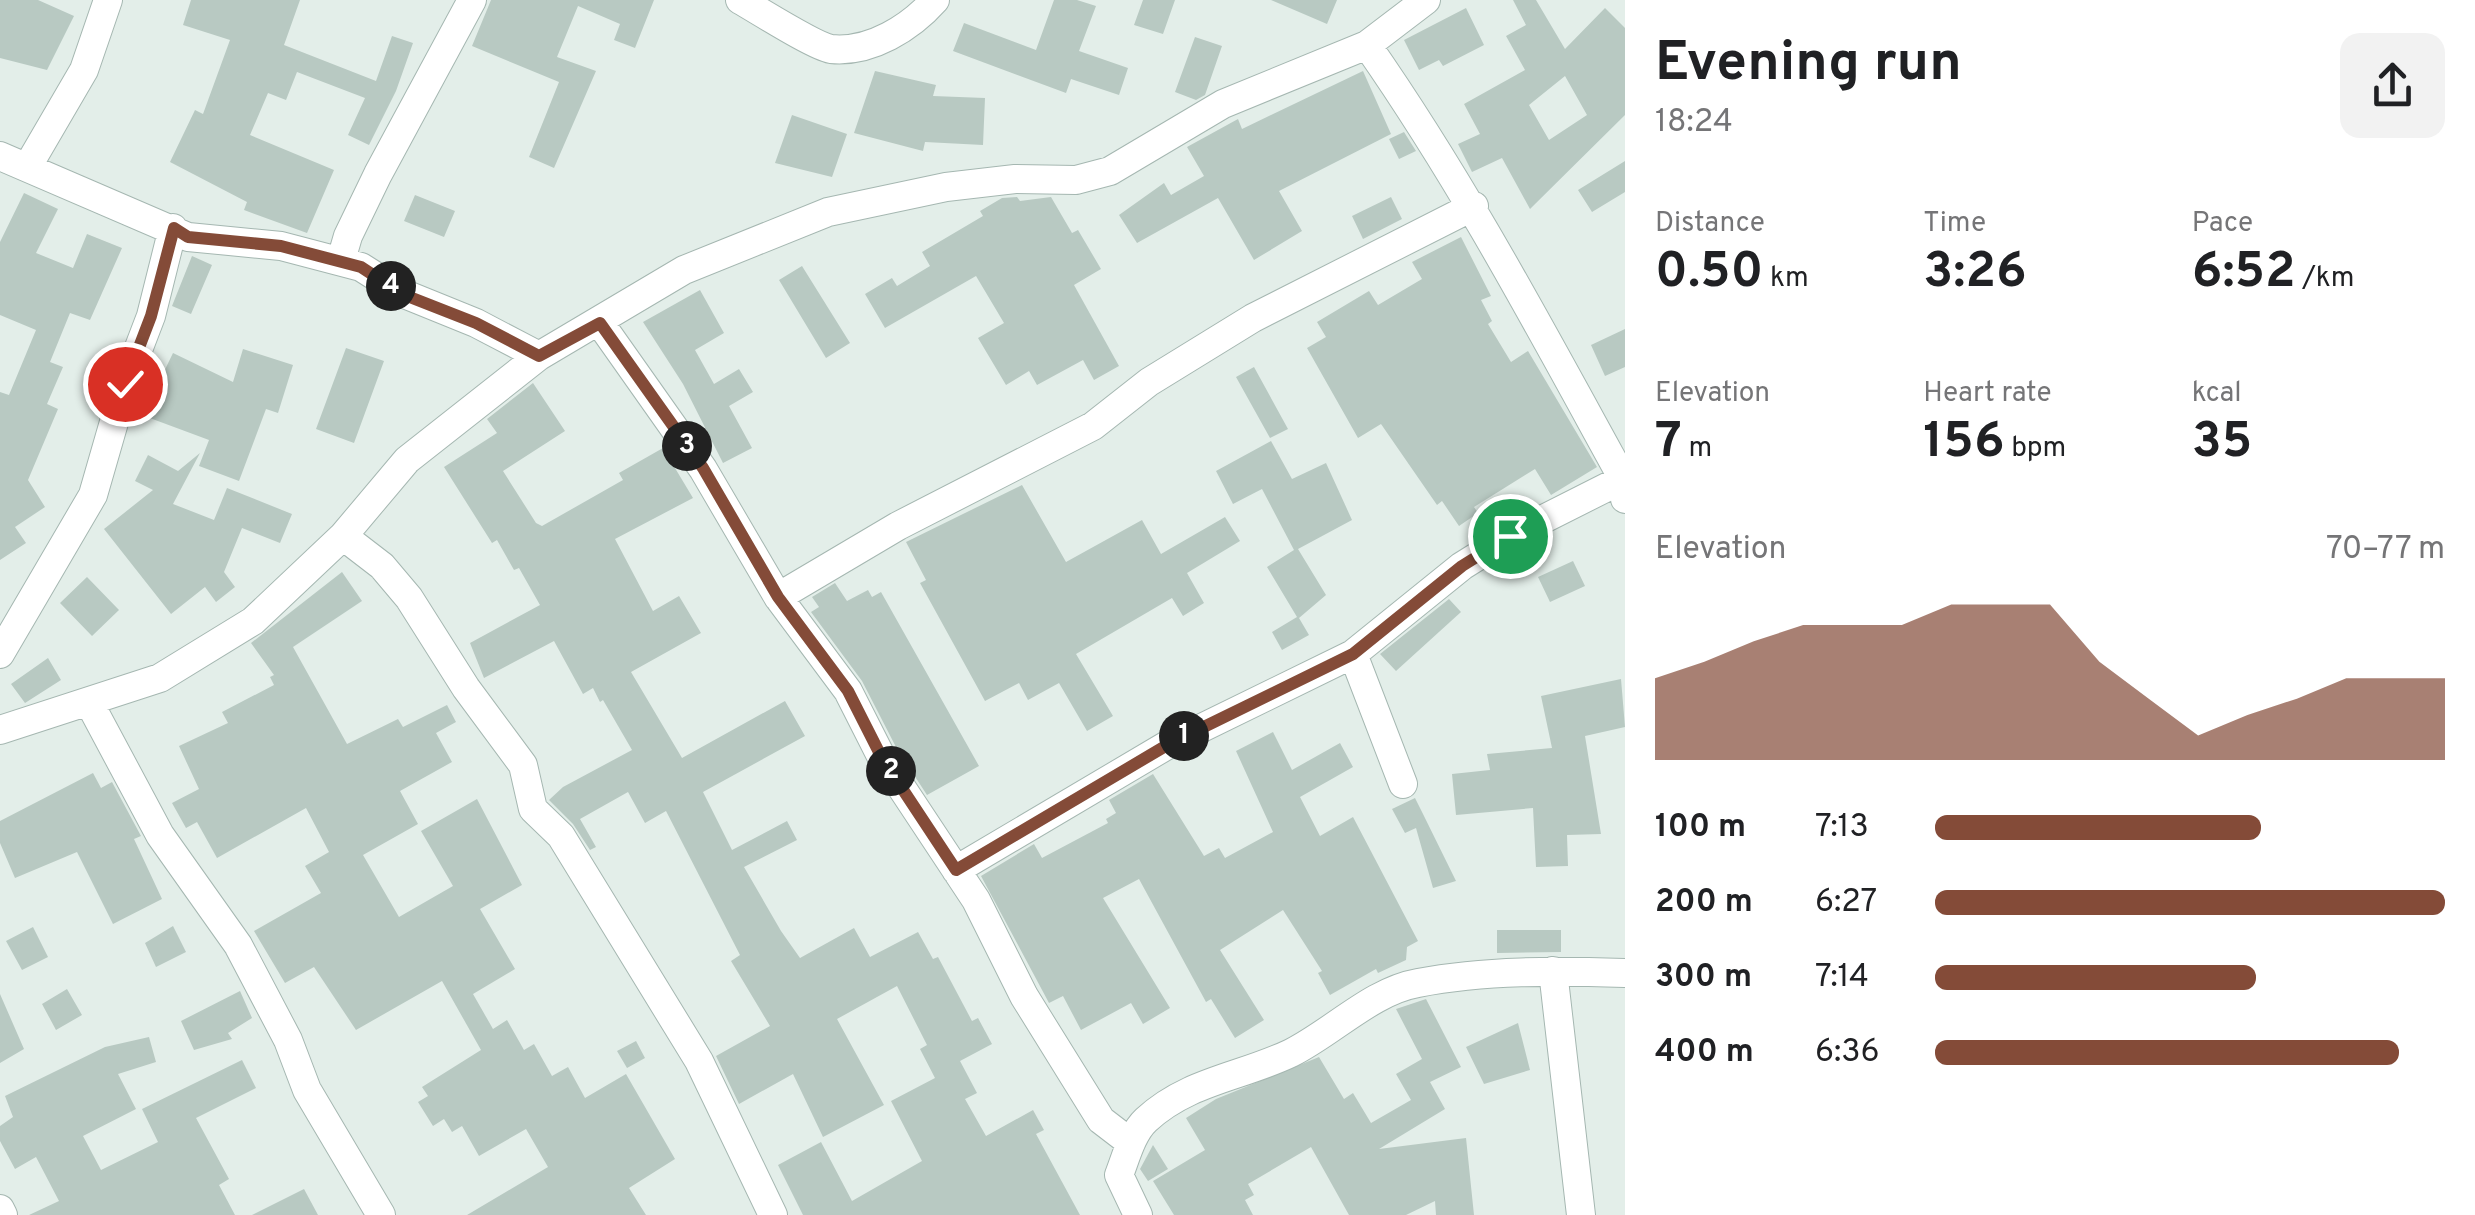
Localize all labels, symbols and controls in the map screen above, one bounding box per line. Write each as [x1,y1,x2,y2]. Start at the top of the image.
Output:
text: Evening run [1655,30,1962,100]
button: share [2340,33,2445,138]
text: 18:24 [1655,103,1733,143]
text: Distance [1655,206,1765,242]
text: Time [1923,206,1986,242]
text: Pace [2192,206,2253,242]
text: 0.50 [1655,242,1763,305]
text: 3:26 [1923,242,2027,305]
text: 6:52 [2192,242,2296,305]
pin: 4 [366,261,416,311]
text: km [1763,261,1809,297]
text: /km [2296,261,2355,297]
text: 4 [382,268,400,304]
pin [83,342,168,427]
icon: check [98,357,153,412]
text: Elevation [1655,376,1770,412]
text: Heart rate [1923,376,2051,412]
text: kcal [2192,376,2241,412]
text: 7 [1655,412,1682,475]
text: 156 [1923,412,2005,475]
text: 35 [2192,412,2252,475]
pin: 3 [662,421,712,471]
text: 3 [679,428,695,464]
text: m [1682,431,1712,467]
text: bpm [2005,431,2066,467]
pin [1468,494,1553,579]
icon: arrive [1483,509,1538,564]
text: Elevation [1655,530,1787,570]
text: 70–77 m [2326,530,2445,570]
pin: 1 [1159,711,1209,761]
text: 1 [1178,718,1190,754]
pin: 2 [866,746,916,796]
text: 2 [882,753,900,789]
text: 100 m [1655,808,1746,848]
text: 7:13 [1815,808,1869,848]
text: 200 m [1655,883,1753,923]
text: 6:27 [1815,883,1877,923]
text: 300 m [1655,958,1752,998]
text: 7:14 [1815,958,1869,998]
text: 400 m [1655,1033,1754,1073]
text: 6:36 [1815,1033,1880,1073]

